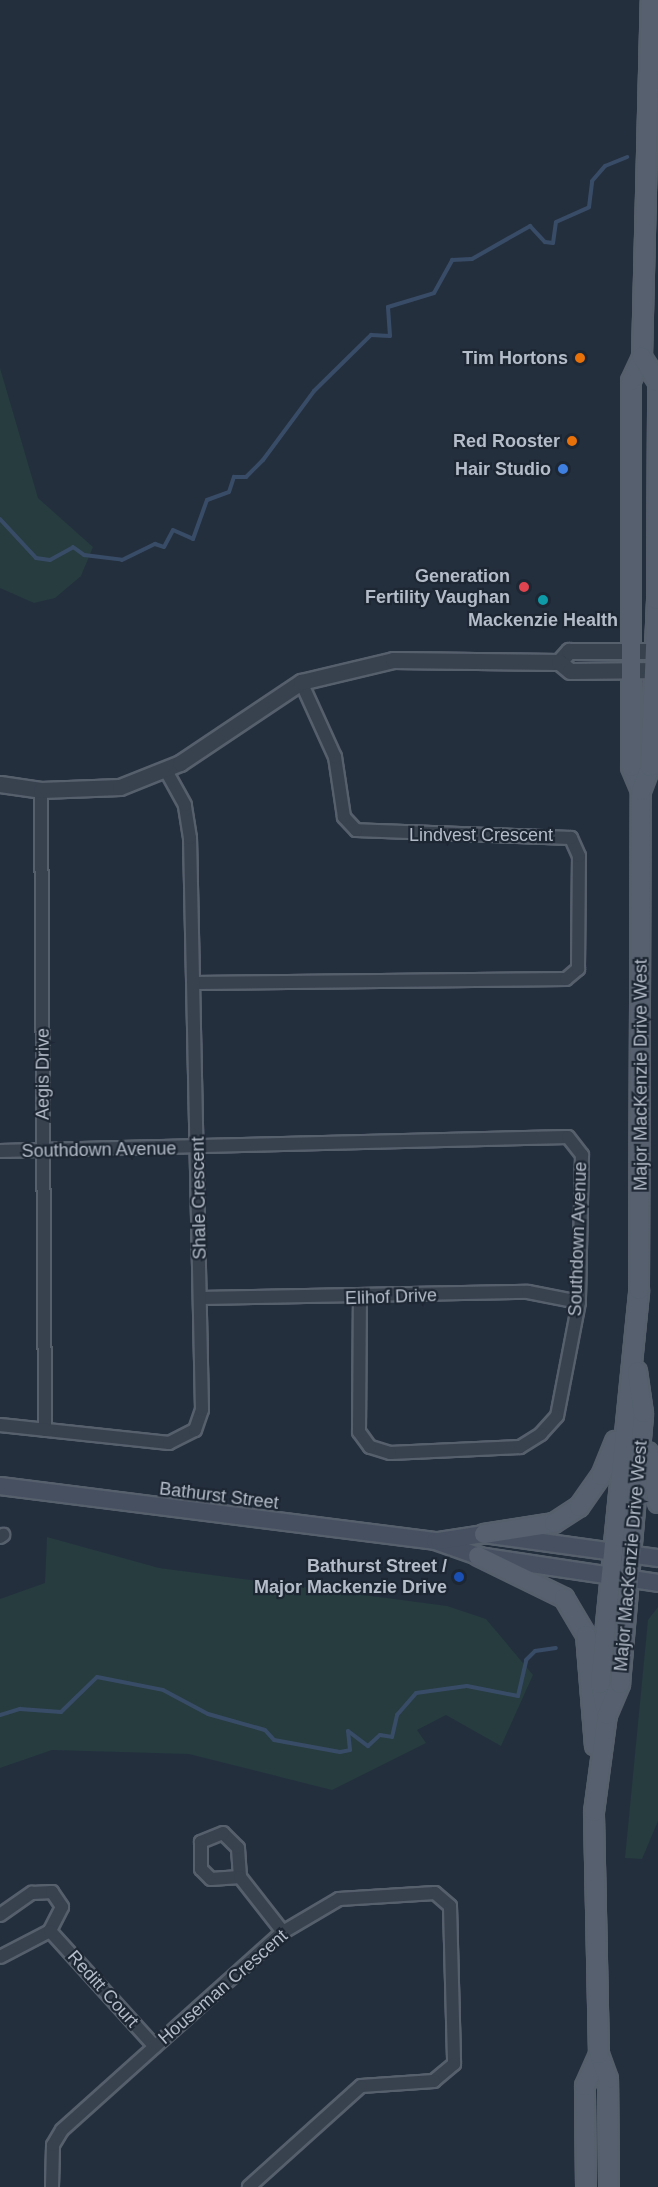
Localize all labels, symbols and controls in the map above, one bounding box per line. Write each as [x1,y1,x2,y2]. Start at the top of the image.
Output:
place label: Tim Hortons [462,347,568,369]
marker: Tim Hortons [573,351,587,365]
place label: Red Rooster [453,430,560,452]
marker: Red Rooster [565,434,579,448]
place label: Hair Studio [455,458,551,480]
marker: Hair Studio [556,462,570,476]
place label: Generation Fertility Vaughan [365,566,510,608]
marker: Generation Fertility Vaughan [515,578,533,596]
marker: Mackenzie Health [536,593,550,607]
place label: Mackenzie Health [468,609,618,631]
street label: Lindvest Crescent [409,824,553,846]
street label: Major MacKenzie Drive West [630,959,652,1191]
street label: Aegis Drive [32,1028,54,1120]
street label: Shale Crescent [187,1136,211,1260]
street label: Southdown Avenue [21,1138,177,1162]
street label: Southdown Avenue [564,1161,592,1317]
street label: Elihof Drive [345,1285,437,1309]
street label: Major MacKenzie Drive West [610,1440,652,1672]
street label: Bathurst Street [158,1478,280,1514]
place label: Bathurst Street / Major Mackenzie Drive [254,1556,447,1598]
marker: Bathurst Street / Major Mackenzie Drive [452,1570,466,1584]
street label: Houseman Crescent [154,1925,292,2049]
street label: Reditt Court [63,1946,143,2032]

